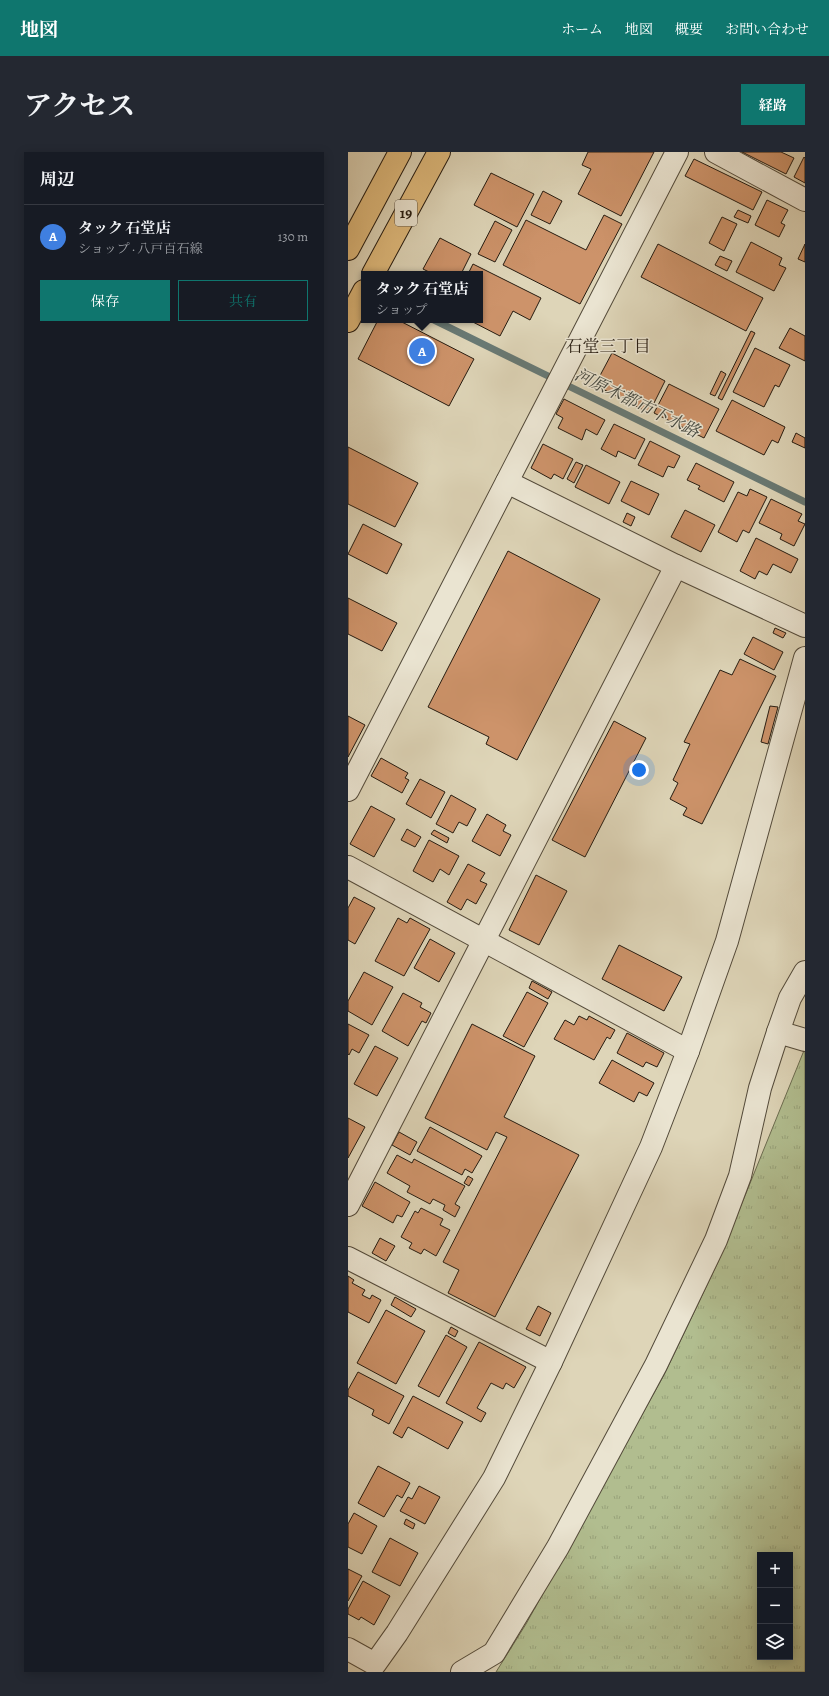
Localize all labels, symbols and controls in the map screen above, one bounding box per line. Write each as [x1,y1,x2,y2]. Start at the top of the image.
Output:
text: 地図 [20,17,58,43]
text: ホーム [561,20,603,39]
text: 地図 [625,20,653,39]
text: 概要 [675,20,703,39]
text: お問い合わせ [725,20,809,39]
button: 経路 [741,84,805,125]
text: アクセス [24,87,135,125]
text: 周辺 [40,168,74,191]
road number: 19 [395,200,417,226]
text: タック 石堂店 [78,218,171,238]
text: A [49,228,57,245]
text: 130 m [278,228,308,245]
text: ショップ · 八戸百石線 [78,240,202,257]
popup [361,271,483,323]
text: タック 石堂店 [376,279,468,299]
button: 保存 [40,280,170,321]
button: 共有 [178,280,308,321]
text: ショップ [376,301,427,318]
district label: 石堂三丁目 [566,335,651,358]
pin: A [409,336,435,366]
water label: 河原木都市下水路 [571,363,704,444]
your location [629,760,649,780]
map controls [757,1552,793,1660]
button: + [757,1552,793,1588]
button: − [757,1588,793,1624]
button: layers [757,1624,793,1660]

